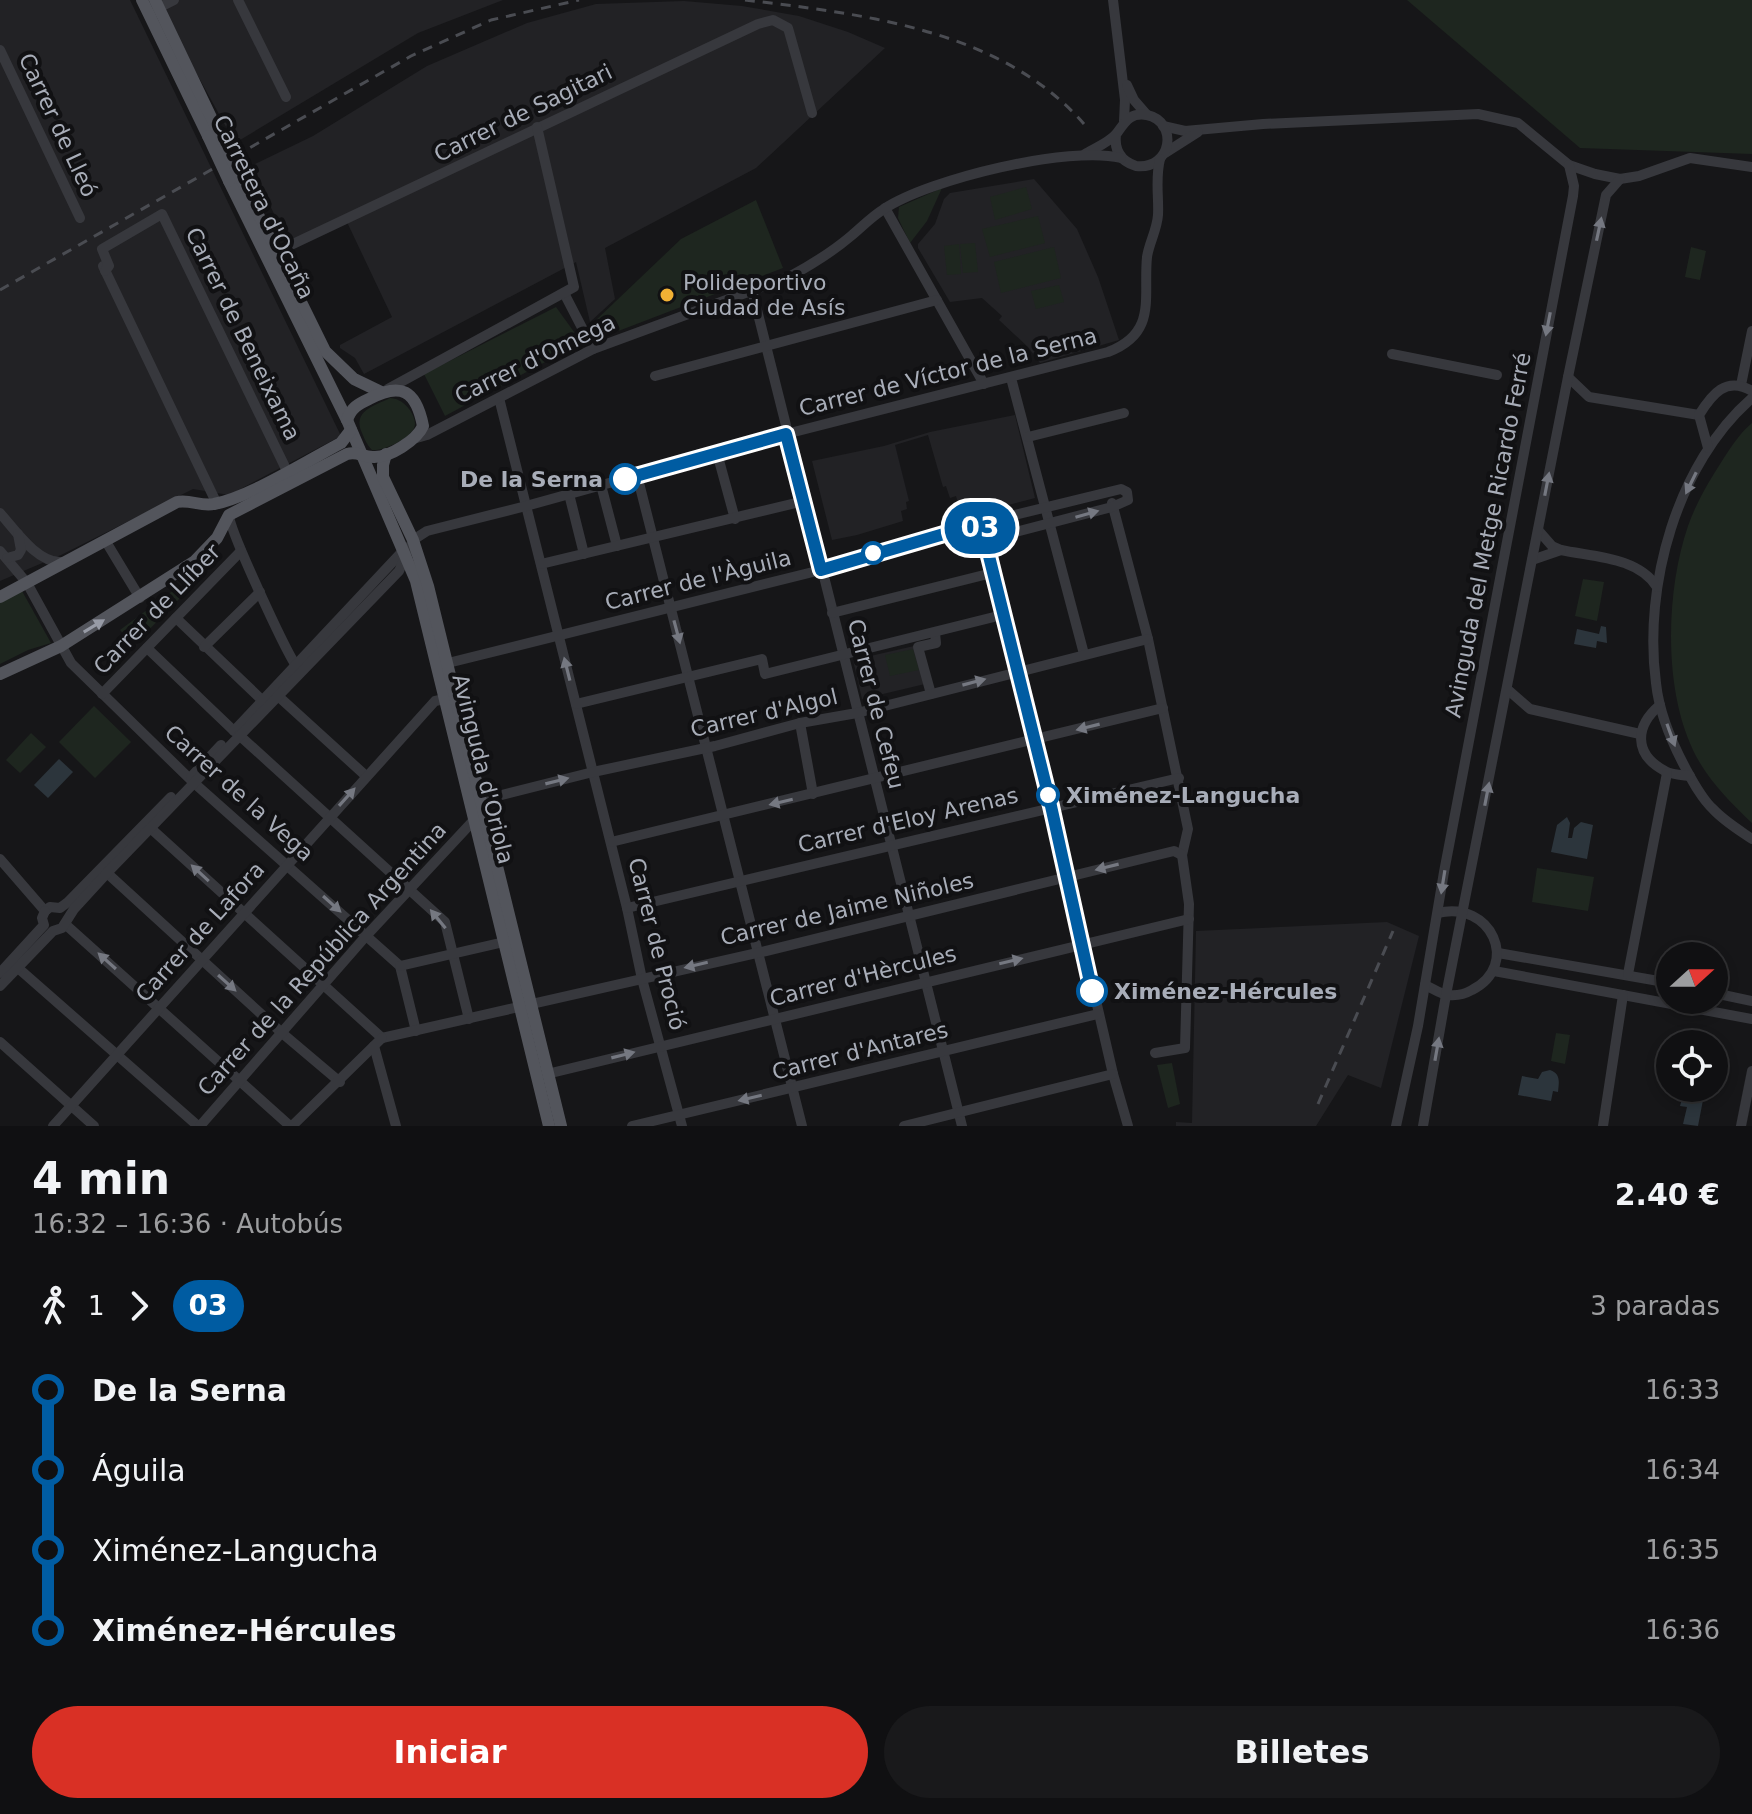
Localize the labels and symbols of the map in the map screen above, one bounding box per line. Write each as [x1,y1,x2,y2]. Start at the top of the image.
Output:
street label: Carrer de Lleó [14,49,102,201]
street label: Carrer de Sagitari [430,59,616,167]
street label: Carretera d'Ocaña [209,111,319,303]
one-way arrow [1593,216,1606,241]
street label: Carrer de Beneixama [181,223,305,445]
place label: Polideportivo Ciudad de Asís [683,270,845,320]
marker: Polideportivo Ciudad de Asís [658,286,676,304]
street label: Carrer d'Omega [451,309,619,409]
one-way arrow [1541,312,1554,337]
street label: Carrer de Víctor de la Serna [796,323,1100,421]
street label: Avinguda del Metge Ricardo Ferré [1440,350,1536,720]
marker: De la Serna [610,464,640,494]
place label: De la Serna [460,467,603,492]
one-way arrow [1541,471,1554,496]
one-way arrow [1684,472,1698,495]
line badge: 03 [944,502,1016,554]
one-way arrow [1076,507,1100,520]
street label: Carrer de Llíber [89,538,226,679]
unlabelled marker [862,542,884,564]
street label: Carrer de l'Àguila [602,545,794,615]
street label: Carrer de Cefeu [843,616,909,792]
one-way arrow [83,619,105,633]
one-way arrow [671,620,683,645]
one-way arrow [560,656,572,681]
street label: Avinguda d'Oriola [447,672,519,866]
one-way arrow [961,676,986,688]
street label: Carrer d'Algol [688,684,840,742]
street label: Carrer de la Vega [160,720,318,866]
one-way arrow [1075,722,1100,734]
one-way arrow [1665,723,1677,747]
one-way arrow [545,774,570,786]
one-way arrow [1481,781,1493,806]
street label: Carrer d'Eloy Arenas [795,782,1021,858]
place label: Ximénez-Langucha [1066,783,1300,808]
marker: Ximénez-Langucha [1037,784,1059,806]
one-way arrow [338,787,356,806]
one-way arrow [768,796,793,809]
street label: Carrer de la República Argentina [193,817,451,1101]
street label: Carrer de Proció [623,855,691,1033]
street label: Carrer de Lafora [131,857,269,1007]
one-way arrow [1095,862,1120,874]
one-way arrow [191,865,210,883]
street label: Carrer de Jaime Niñoles [718,868,976,950]
one-way arrow [1436,870,1449,895]
one-way arrow [322,895,341,913]
one-way arrow [431,909,447,929]
street label: Carrer d'Hèrcules [767,941,959,1011]
north arrow [1656,942,1728,1014]
one-way arrow [98,953,117,971]
one-way arrow [999,955,1024,967]
one-way arrow [683,959,708,972]
one-way arrow [217,973,236,991]
marker: Ximénez-Hércules [1077,976,1107,1006]
place label: Ximénez-Hércules [1114,979,1337,1004]
street label: Carrer d'Antares [769,1017,951,1085]
one-way arrow [1431,1036,1443,1061]
one-way arrow [610,1048,635,1061]
one-way arrow [737,1092,762,1105]

